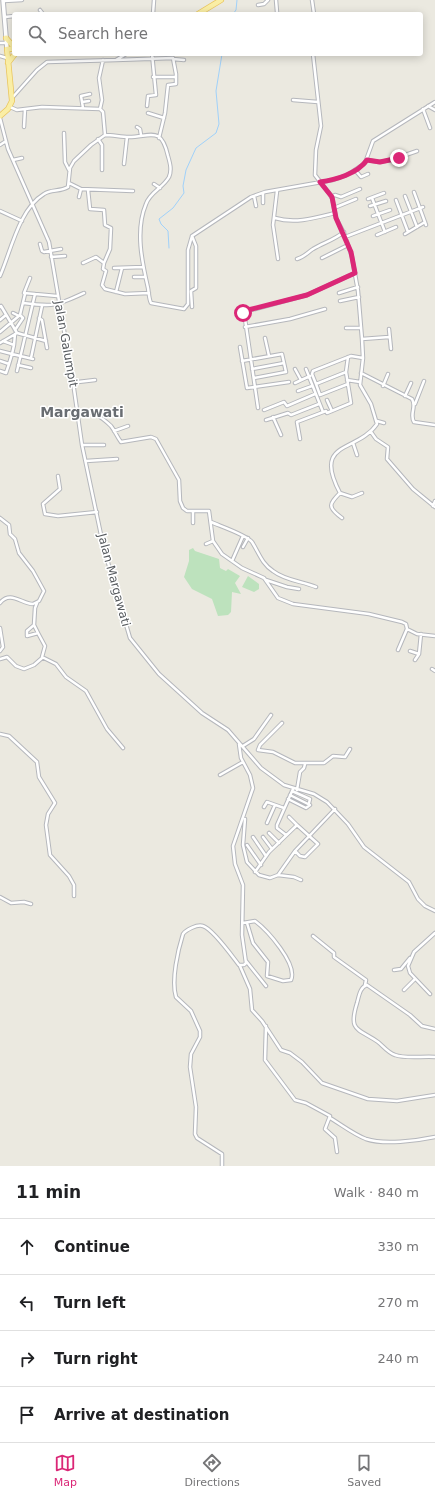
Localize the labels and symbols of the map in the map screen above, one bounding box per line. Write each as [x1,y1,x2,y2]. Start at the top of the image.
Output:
route end [390,149,408,167]
street label: Jalan Galumpit [51,298,81,389]
route start [234,304,252,322]
district label: Margawati [40,404,124,420]
street label: Jalan Margawati [95,531,133,628]

